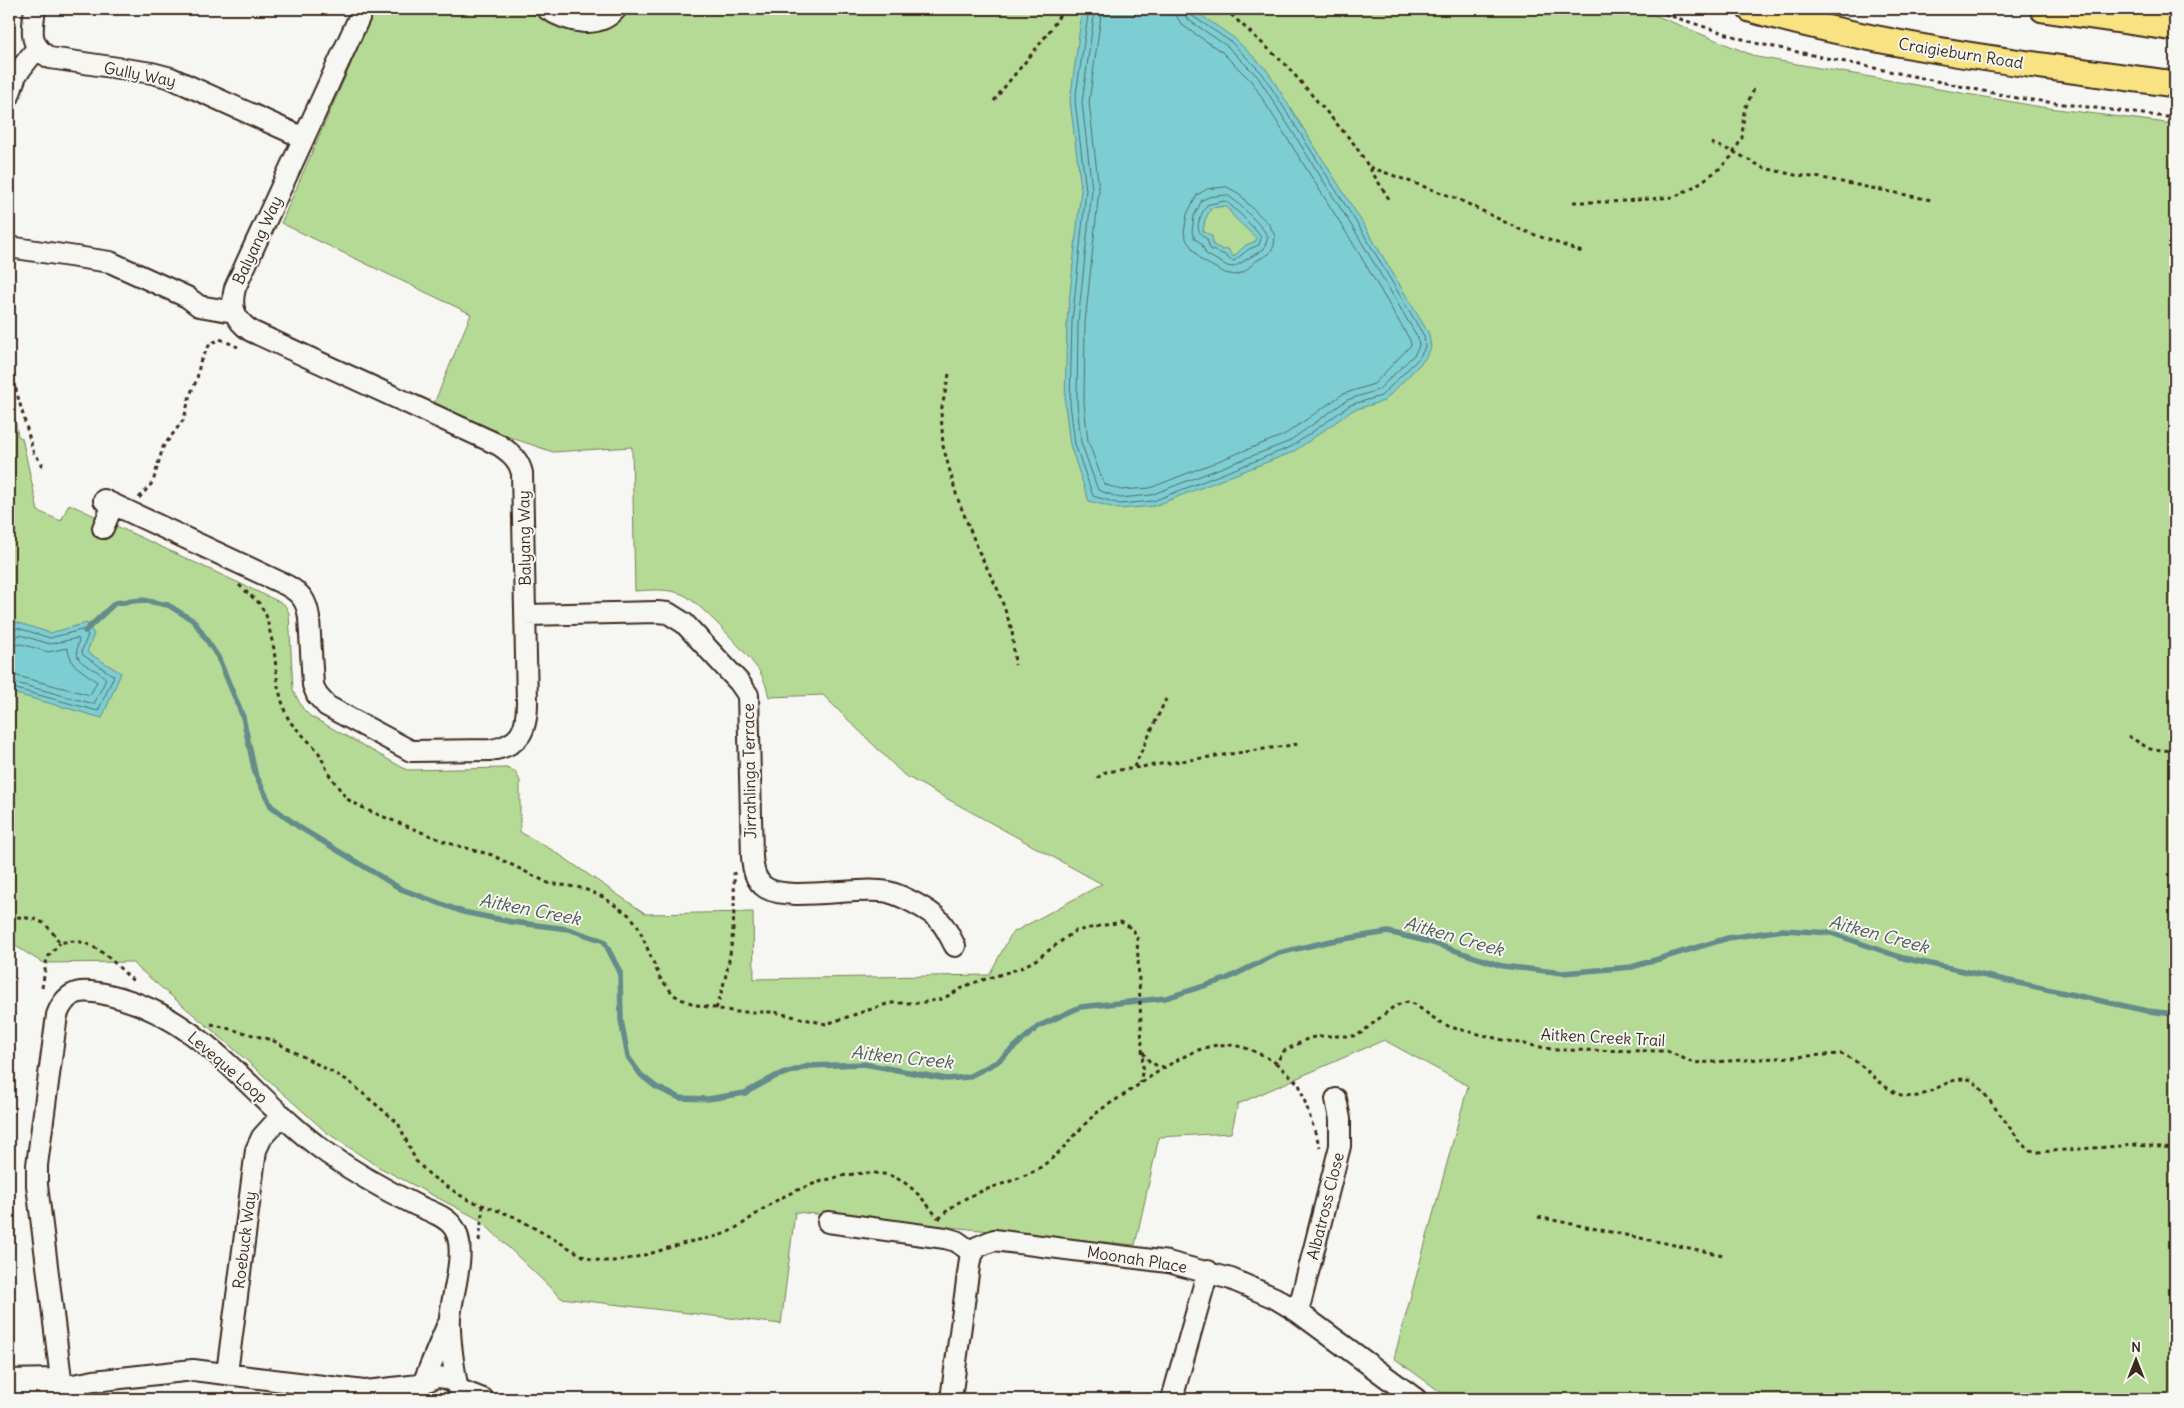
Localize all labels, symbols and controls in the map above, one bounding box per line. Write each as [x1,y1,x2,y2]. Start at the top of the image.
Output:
street label: Craigieburn Road [1897,33,2025,73]
street label: Gully Way [102,57,178,91]
street label: Balyang Way [228,192,286,288]
street label: Balyang Way [513,490,535,586]
street label: Jirrahlinga Terrace [738,703,760,839]
water label: Aitken Creek [478,888,584,930]
water label: Aitken Creek [1827,910,1933,959]
water label: Aitken Creek [1402,911,1508,962]
street label: Aitken Creek Trail [1540,1024,1666,1050]
street label: Leveque Loop [184,1027,272,1107]
water label: Aitken Creek [850,1040,956,1074]
street label: Albatross Close [1302,1150,1348,1262]
street label: Roebuck Way [228,1190,260,1290]
street label: Moonah Place [1086,1241,1188,1277]
north arrow [2112,1336,2162,1386]
text: N [2131,1338,2141,1356]

